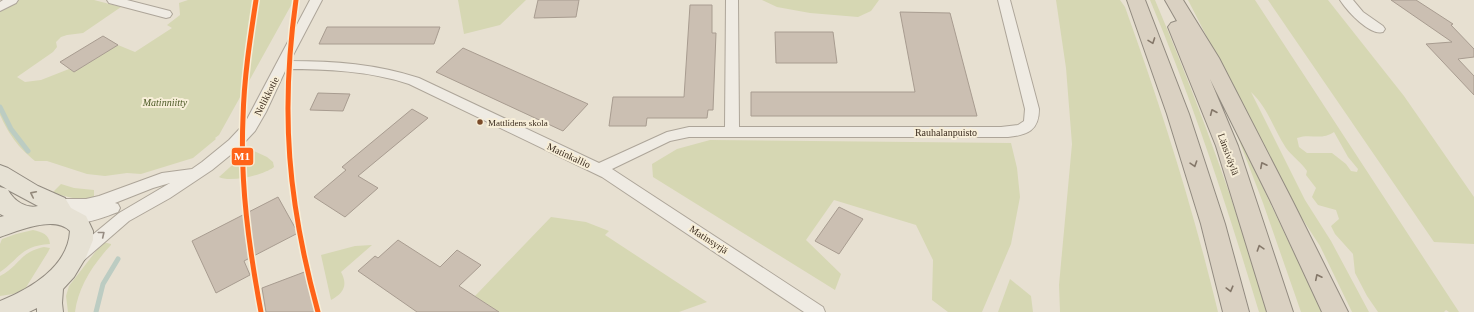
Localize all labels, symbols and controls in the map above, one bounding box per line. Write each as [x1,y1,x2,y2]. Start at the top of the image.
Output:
one-way arrow [1147,37,1155,44]
street label: Nelikkotie [252,74,281,118]
park label: Matinniitty [142,97,188,108]
one-way arrow [1210,109,1218,117]
marker: Mattlidens skola [475,117,485,127]
place label: Mattlidens skola [488,118,548,128]
street label: Rauhalanpuisto [915,127,977,138]
street label: Länsiväylä [1216,132,1241,177]
street label: Matinkallio [545,141,592,170]
line badge: M1 [231,147,254,166]
text: M1 [234,150,250,162]
one-way arrow [1189,160,1198,167]
one-way arrow [1260,162,1268,169]
one-way arrow [30,191,38,199]
street label: Matinsyrjä [688,223,730,256]
one-way arrow [98,232,105,239]
one-way arrow [1256,245,1265,252]
one-way arrow [1315,274,1323,281]
one-way arrow [1225,285,1234,292]

